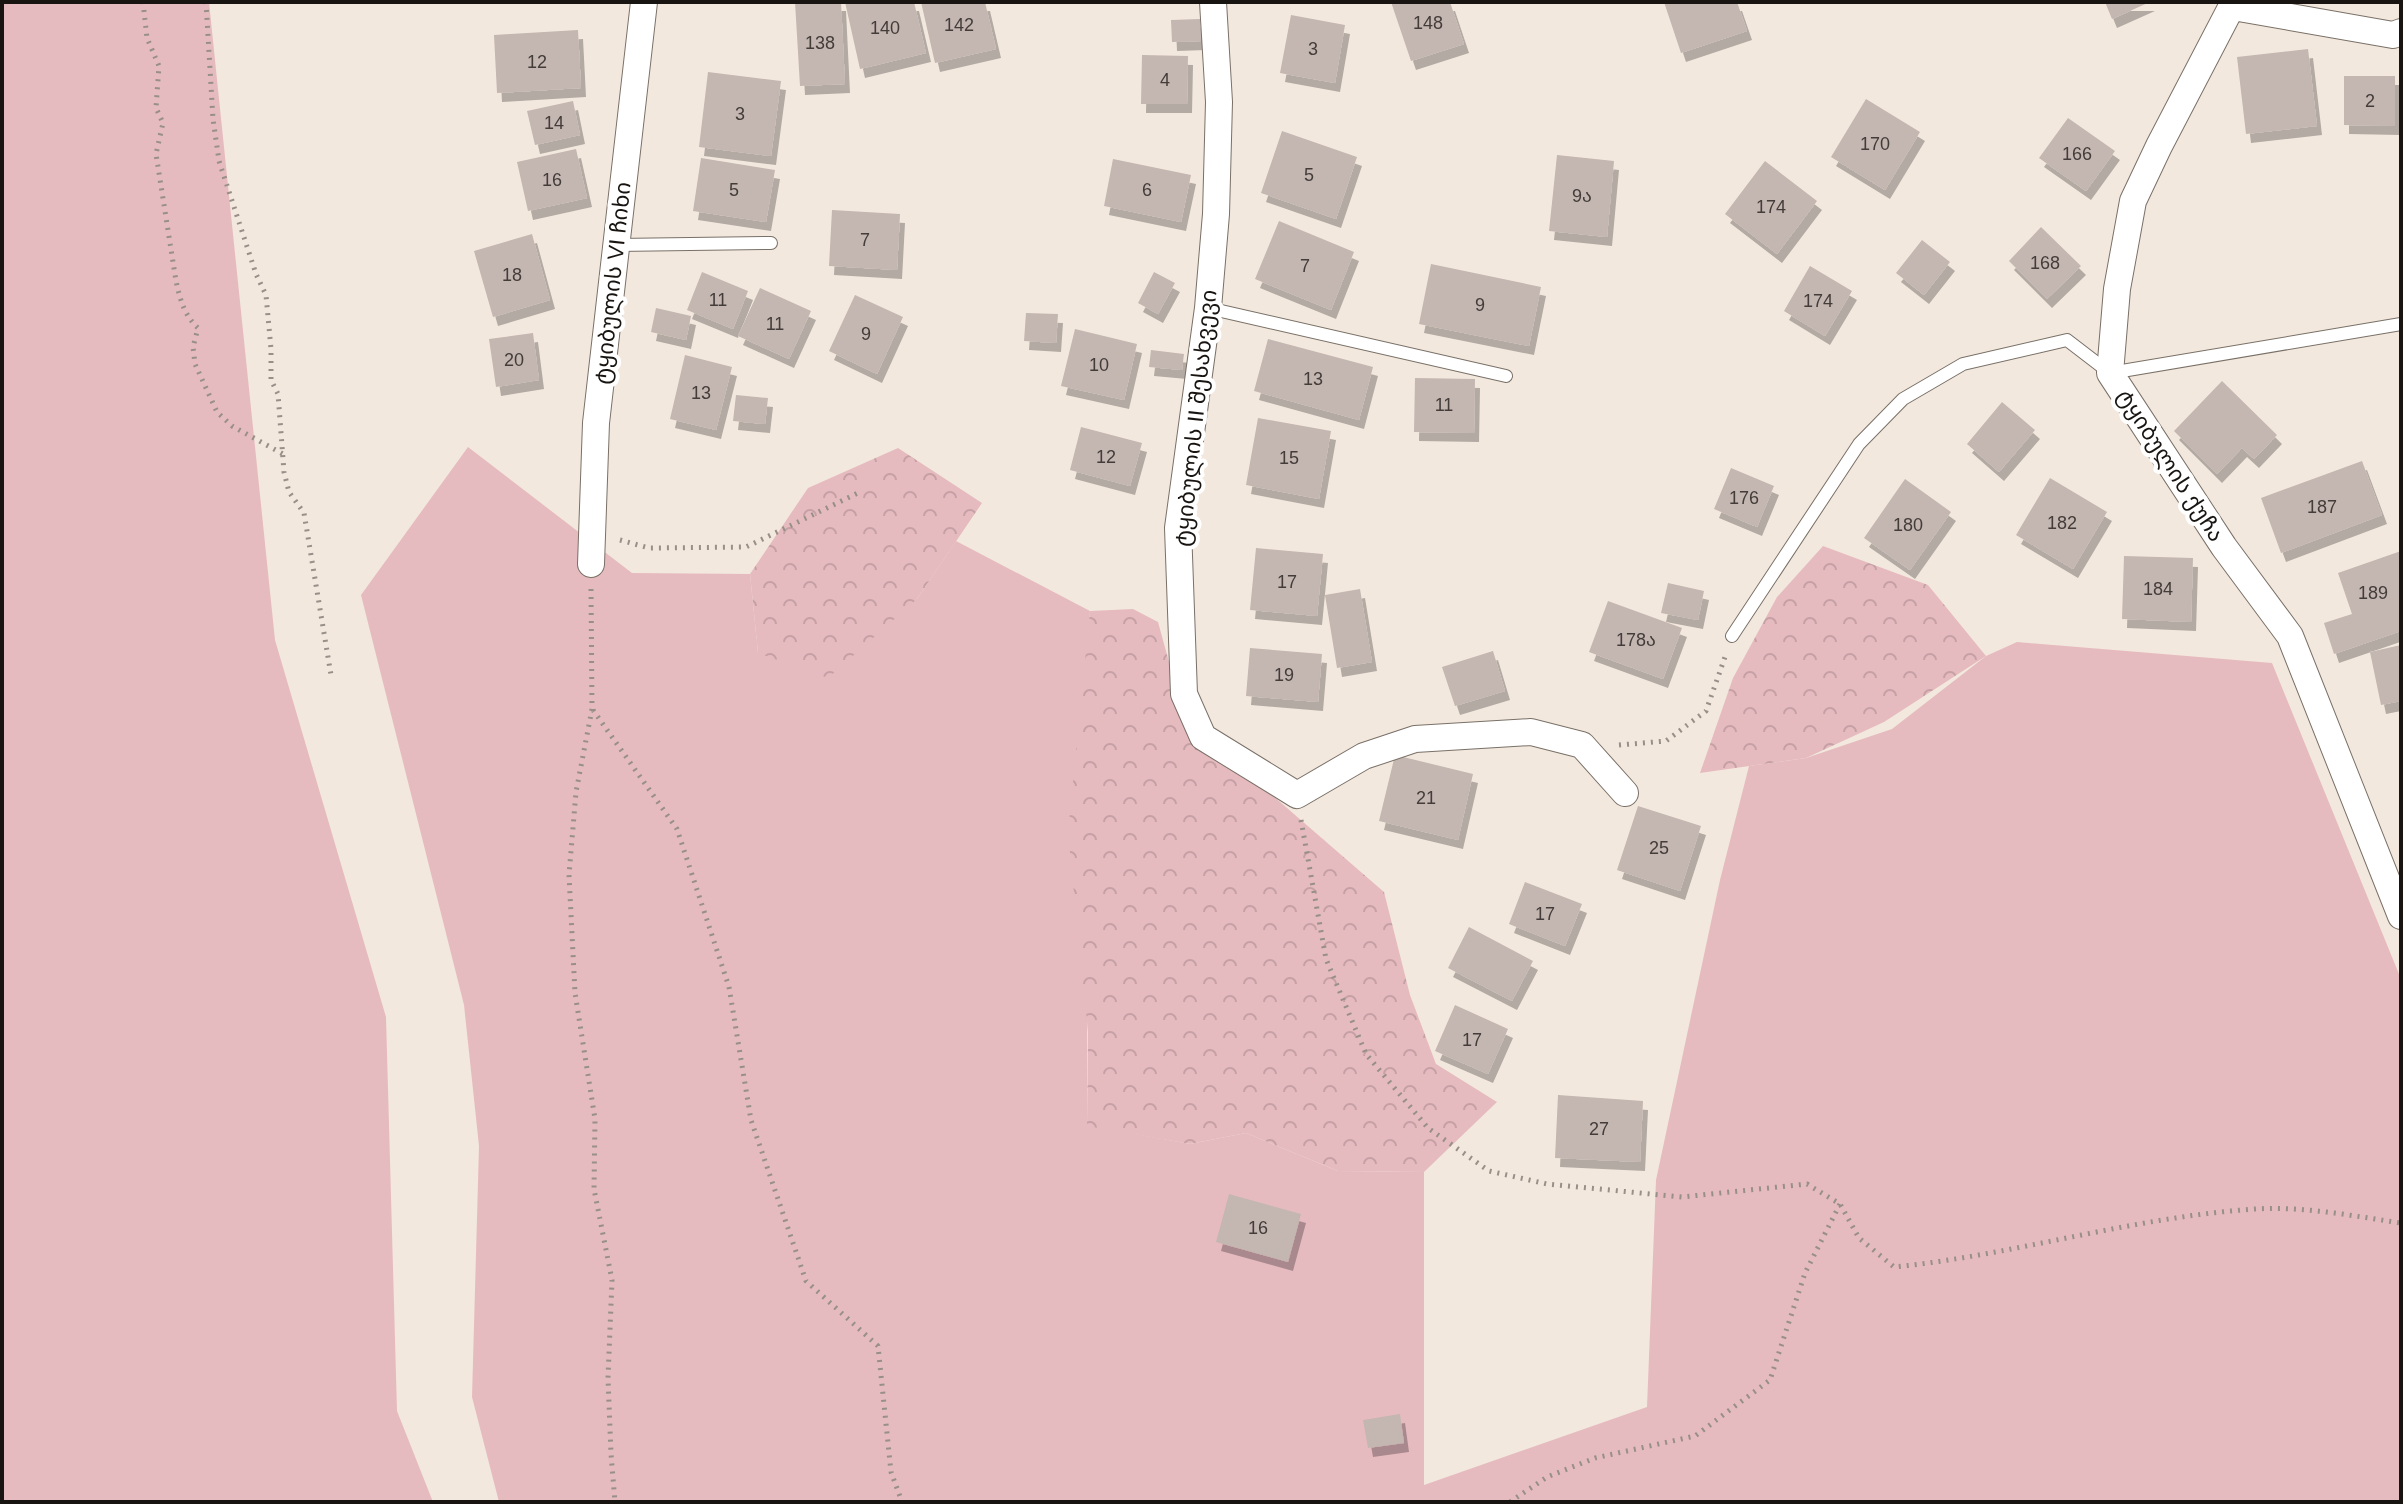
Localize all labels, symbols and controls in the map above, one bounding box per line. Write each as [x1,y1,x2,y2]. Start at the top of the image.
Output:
house number: 148 [1413,13,1443,33]
house number: 142 [944,15,974,35]
house number: 140 [870,18,900,38]
house number: 138 [805,33,835,53]
house number: 3 [1308,39,1318,59]
house number: 12 [527,52,547,72]
house number: 4 [1160,70,1170,90]
house number: 2 [2365,91,2375,111]
house number: 3 [735,104,745,124]
house number: 14 [544,113,564,133]
house number: 170 [1860,134,1890,154]
house number: 166 [2062,144,2092,164]
house number: 5 [1304,165,1314,185]
house number: 16 [542,170,562,190]
street label: ტყიბულის VI ჩიხი [589,180,637,386]
house number: 5 [729,180,739,200]
house number: 6 [1142,180,1152,200]
house number: 9ა [1572,186,1592,206]
house number: 174 [1756,197,1786,217]
house number: 7 [860,230,870,250]
house number: 168 [2030,253,2060,273]
house number: 7 [1300,256,1310,276]
house number: 18 [502,265,522,285]
street label: ტყიბულის II შესახვევი [1170,288,1222,548]
house number: 11 [709,290,727,310]
house number: 174 [1803,291,1833,311]
house number: 9 [1475,295,1485,315]
house number: 11 [766,314,784,334]
house number: 9 [861,324,871,344]
house number: 20 [504,350,524,370]
house number: 10 [1089,355,1109,375]
house number: 13 [1303,369,1323,389]
house number: 13 [691,383,711,403]
street label: ტყიბულის ქუჩა [2111,384,2229,547]
house number: 11 [1435,395,1453,415]
house number: 12 [1096,447,1116,467]
house number: 15 [1279,448,1299,468]
house number: 176 [1729,488,1759,508]
house number: 187 [2307,497,2337,517]
house number: 182 [2047,513,2077,533]
house number: 180 [1893,515,1923,535]
house number: 17 [1277,572,1297,592]
house number: 184 [2143,579,2173,599]
house number: 189 [2358,583,2388,603]
house number: 178ა [1616,630,1656,650]
house number: 19 [1274,665,1294,685]
house number: 21 [1416,788,1436,808]
house number: 25 [1649,838,1669,858]
house number: 17 [1535,904,1555,924]
house number: 17 [1462,1030,1482,1050]
house number: 27 [1589,1119,1609,1139]
house number: 16 [1248,1218,1268,1238]

